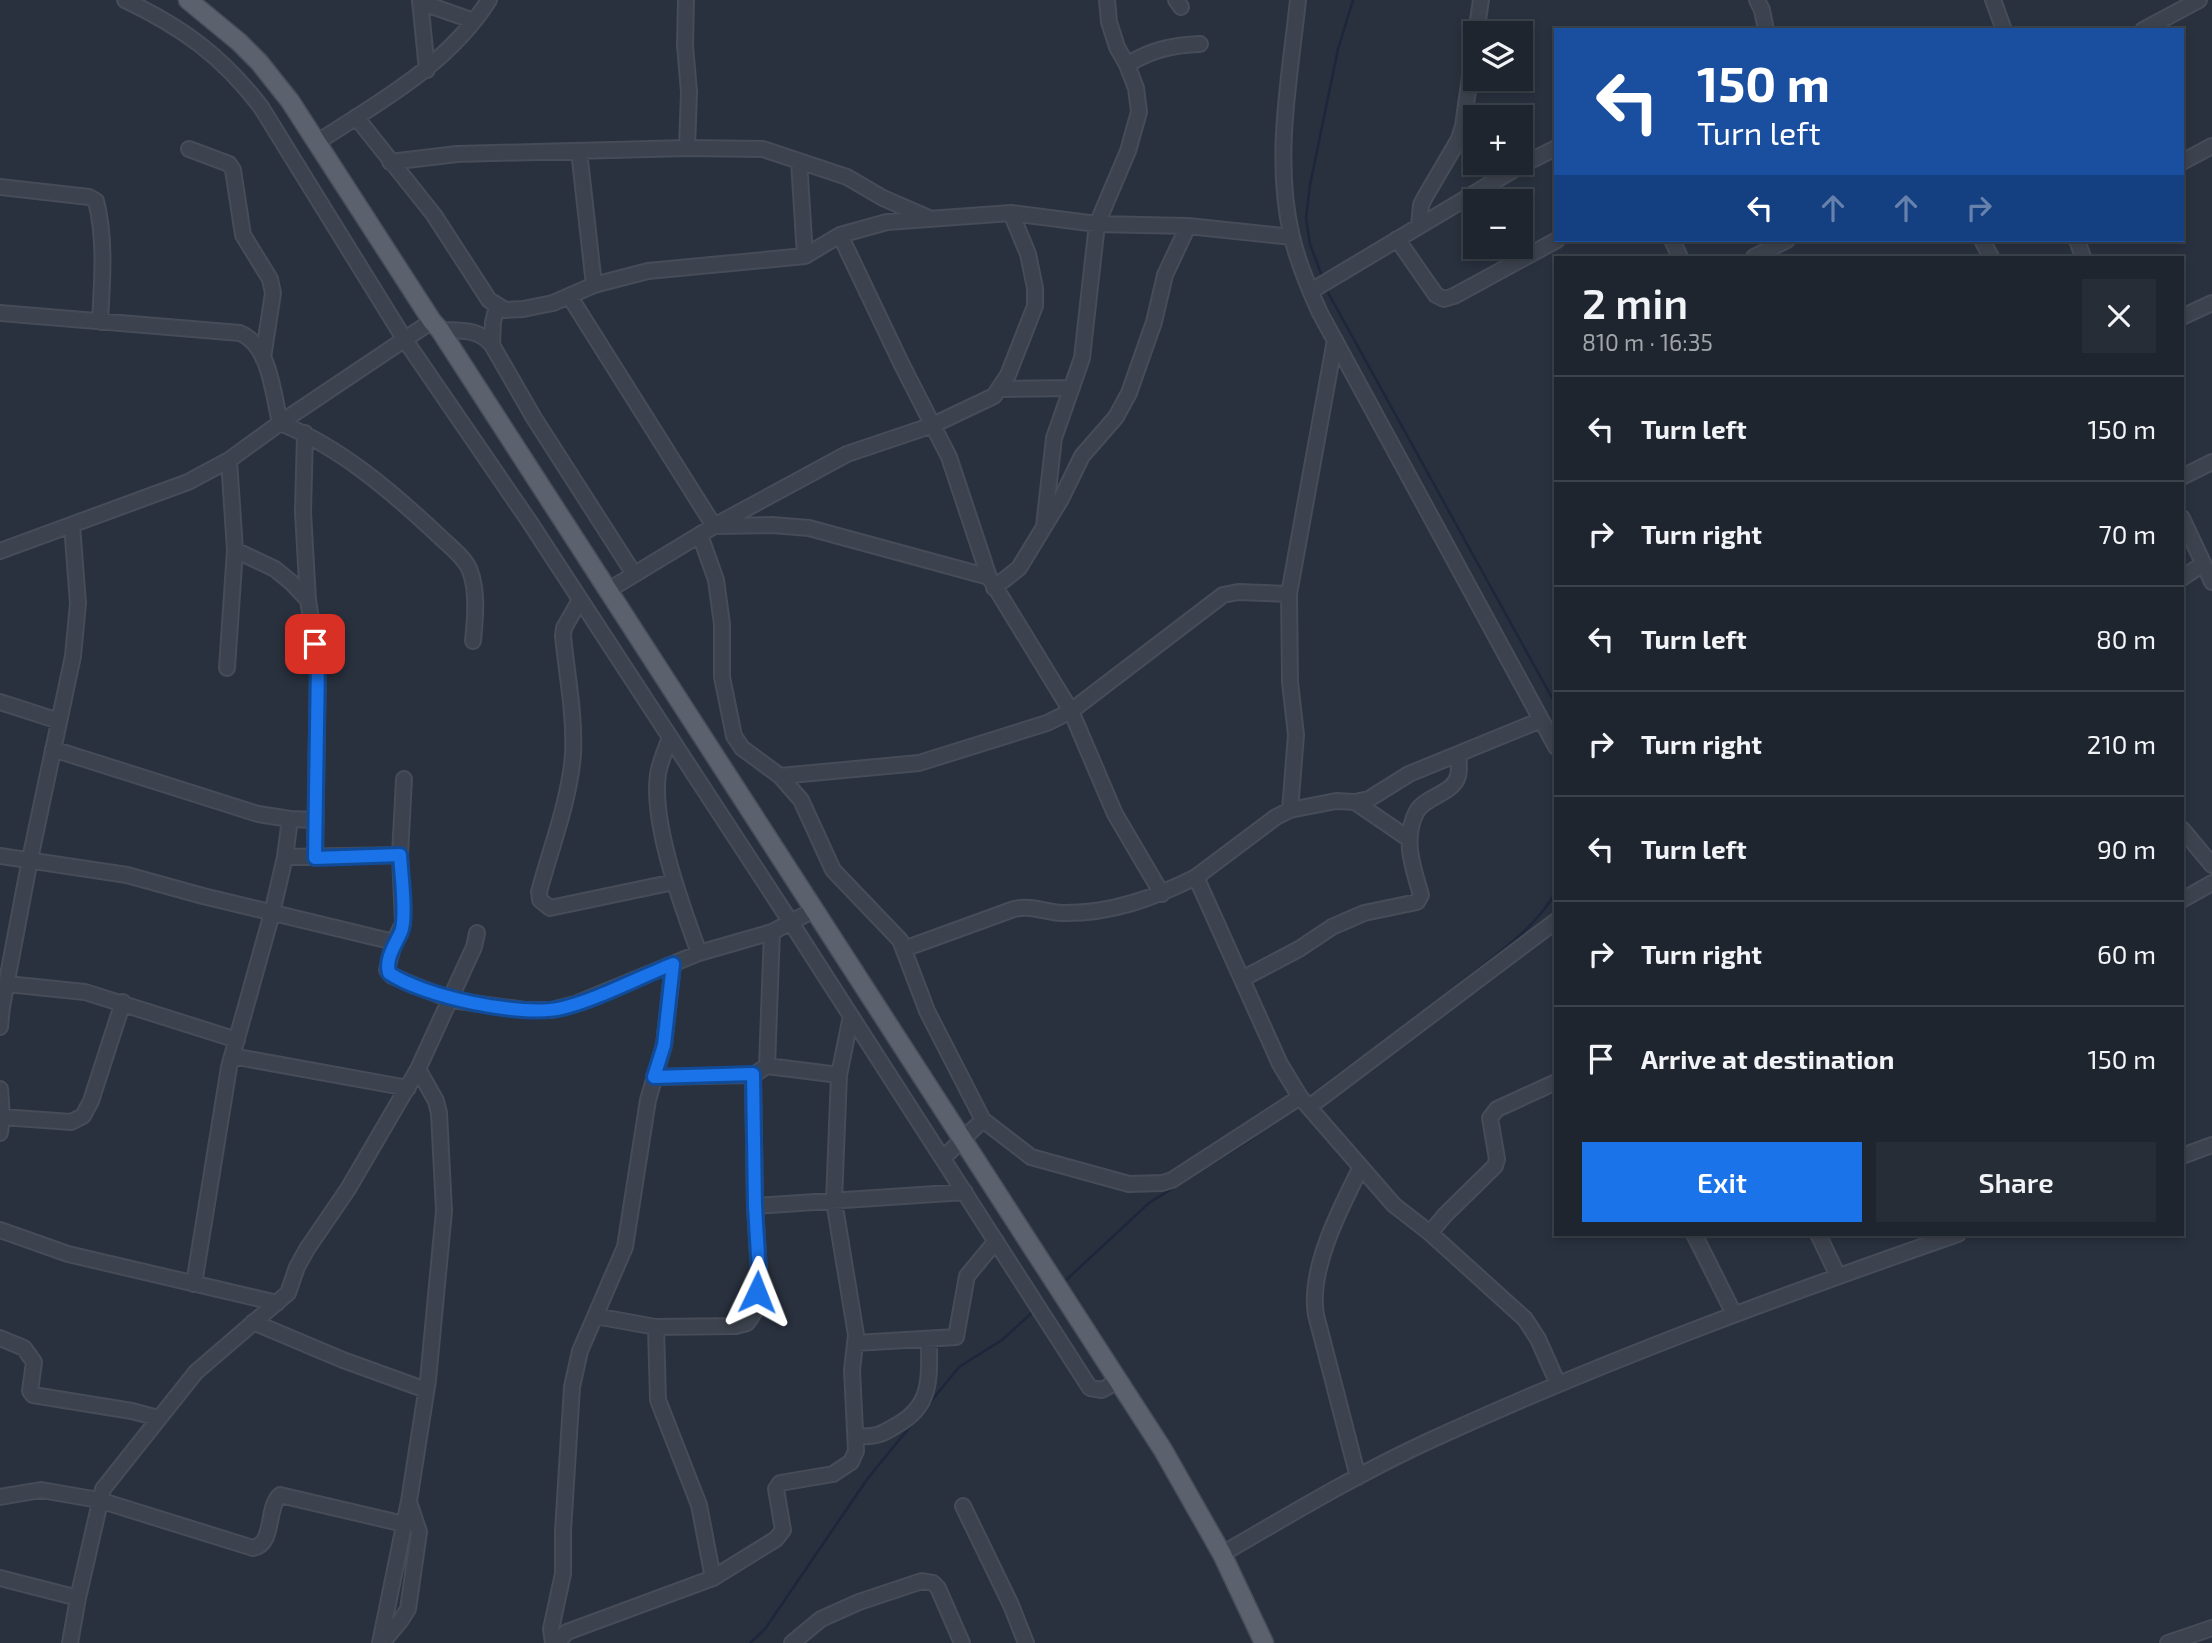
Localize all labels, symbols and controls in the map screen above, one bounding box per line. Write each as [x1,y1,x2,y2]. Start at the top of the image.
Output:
map controls [1463,21,1533,259]
button: layers [1463,21,1533,91]
text: 150 m [1697,53,1830,112]
icon: left [1582,56,1673,147]
button: + [1463,105,1533,175]
text: Turn left [1697,113,1821,151]
button: − [1463,189,1533,259]
icon: left [1741,189,1779,227]
icon: ahead [1814,189,1852,227]
icon: ahead [1887,189,1925,227]
icon: right [1960,189,1998,227]
text: 2 min [1582,277,1688,327]
button: close [2082,279,2156,353]
text: 810 m · 16:35 [1582,328,1713,356]
icon: left [1582,410,1620,448]
text: Turn left [1641,413,1747,444]
text: 150 m [2087,413,2156,444]
icon: right [1582,515,1620,553]
text: Turn right [1641,518,1762,549]
text: 70 m [2098,518,2156,549]
pin [285,614,345,674]
icon: left [1582,620,1620,658]
text: Turn left [1641,623,1747,654]
text: 80 m [2096,623,2156,654]
icon: arrive [296,625,334,663]
icon: right [1582,725,1620,763]
text: Turn right [1641,728,1762,759]
text: 210 m [2087,728,2156,759]
icon: left [1582,830,1620,868]
text: Turn left [1641,833,1747,864]
text: 90 m [2097,833,2156,864]
icon: right [1582,935,1620,973]
text: Turn right [1641,938,1762,969]
text: 60 m [2097,938,2156,969]
icon: arrive [1582,1040,1620,1078]
text: Arrive at destination [1641,1043,1894,1074]
text: 150 m [2087,1043,2156,1074]
button: Exit [1582,1142,1862,1222]
button: Share [1876,1142,2156,1222]
position arrow [720,1255,794,1329]

